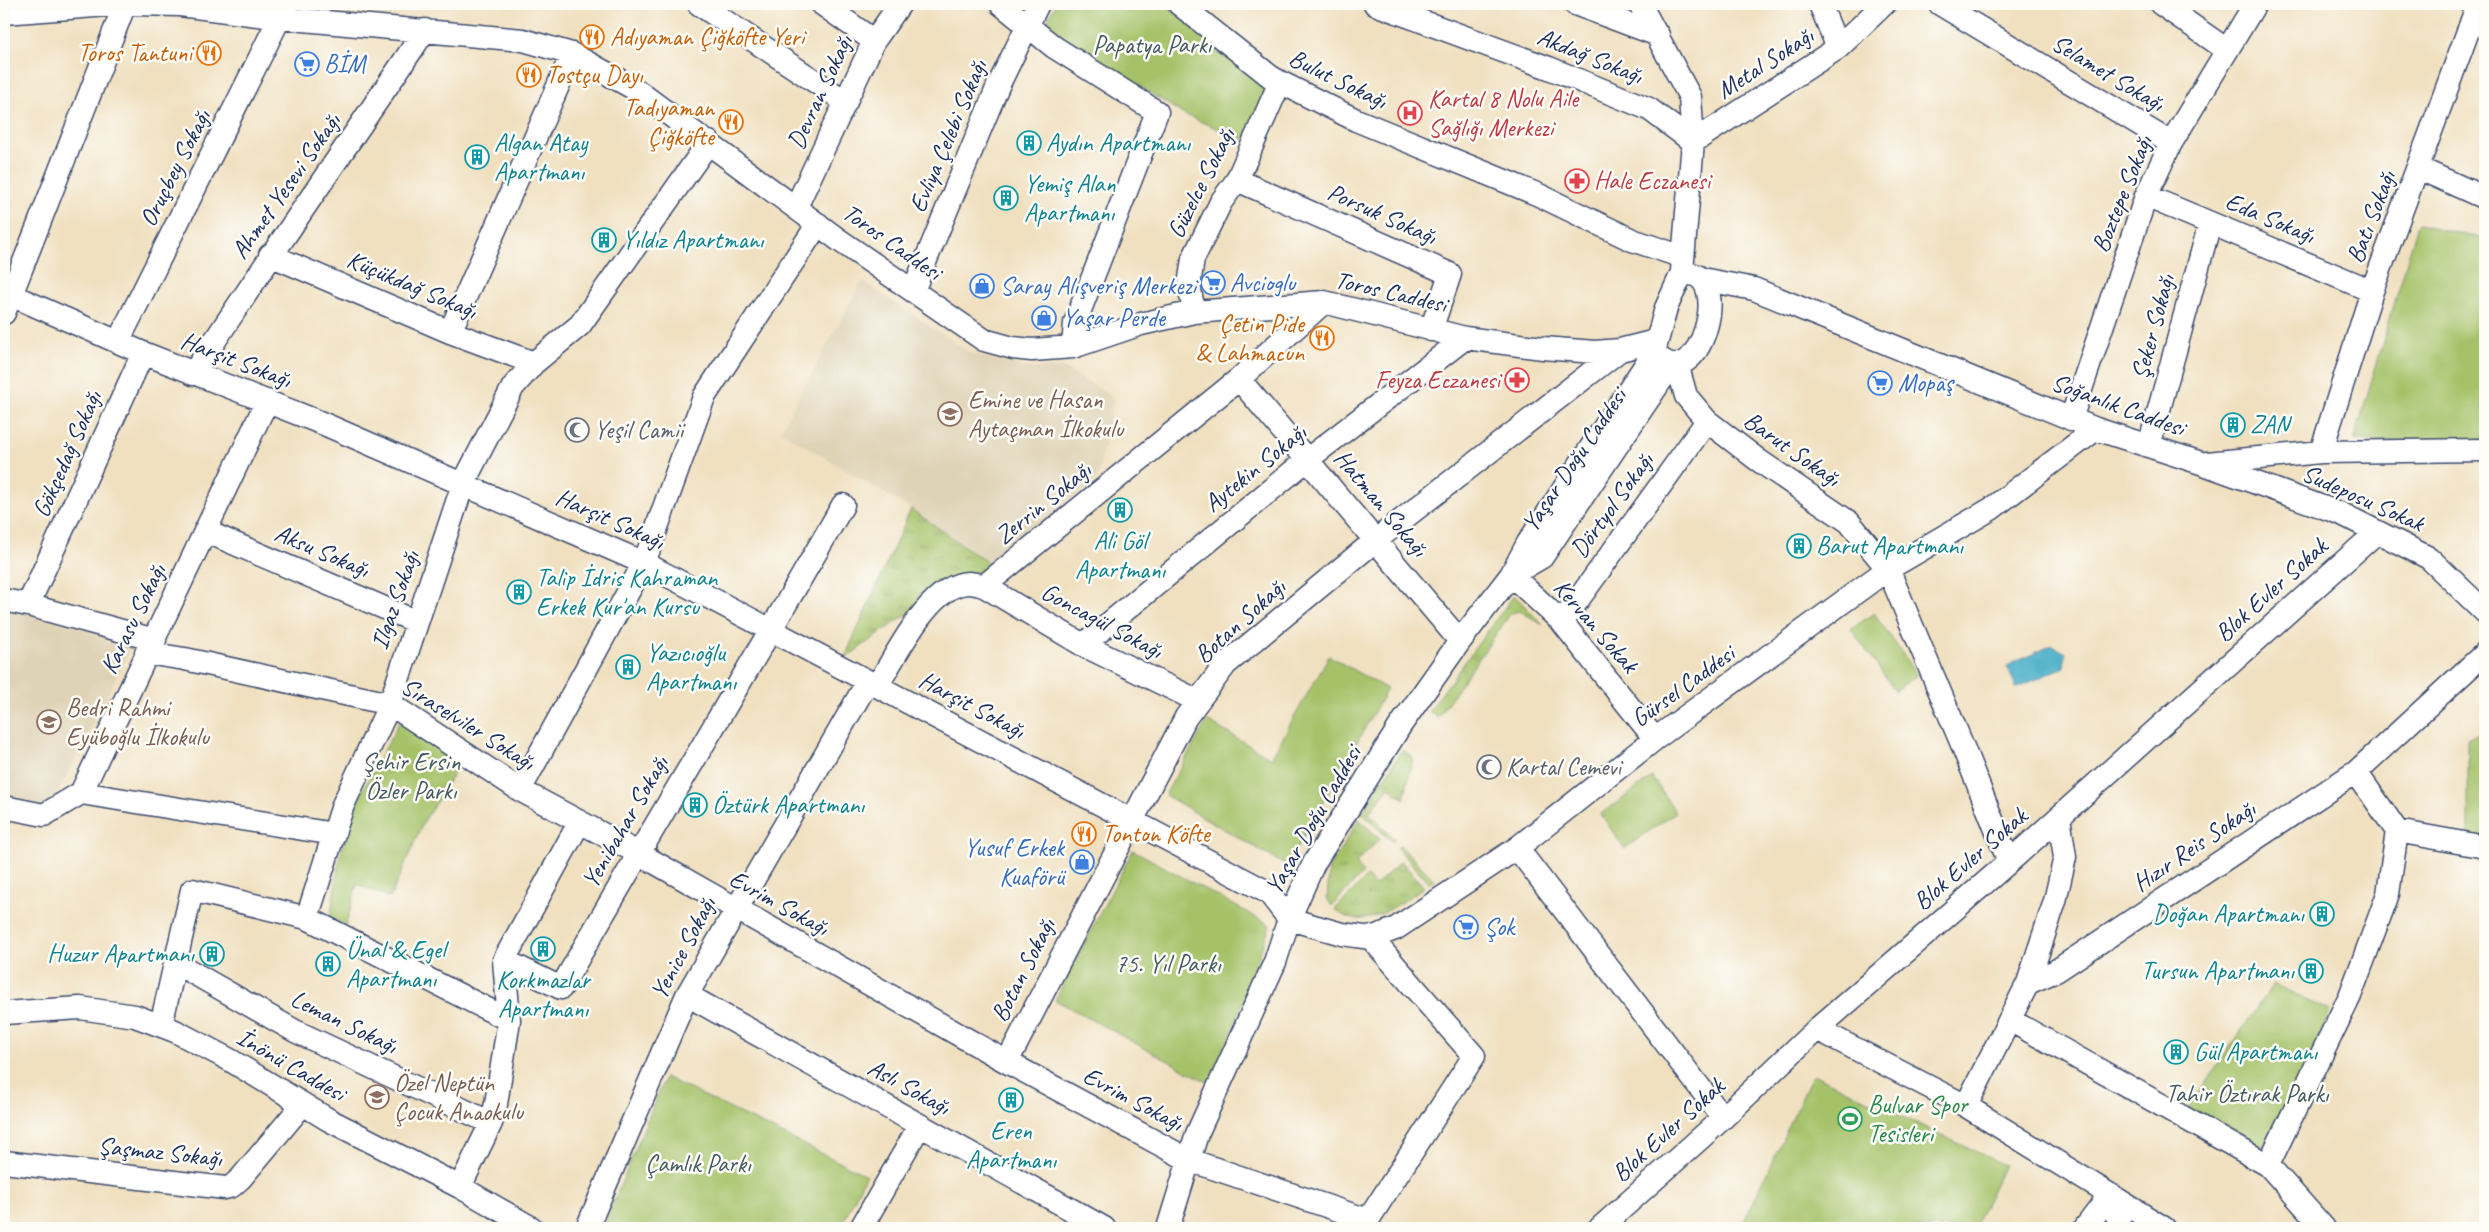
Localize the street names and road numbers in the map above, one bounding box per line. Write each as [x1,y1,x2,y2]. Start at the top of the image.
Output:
street label: Metal Sokağı [1710,19,1821,106]
street label: Akdağ Sokağı [1533,20,1649,92]
street label: Selamet Sokağı [2046,27,2171,120]
street label: Devran Sokağı [780,29,861,154]
street label: Bulut Sokağı [1284,42,1393,117]
street label: Evliya Çelebi Sokağı [902,54,995,217]
street label: Oruçbey Sokağı [132,103,219,232]
street label: Ahmet Yesevi Sokağı [224,106,349,265]
street label: Güzelce Sokağı [1160,121,1243,244]
street label: Boztepe Sokağı [2084,130,2160,257]
street label: Batı Sokağı [2339,165,2404,268]
street label: Porsuk Sokağı [1322,176,1443,253]
street label: Eda Sokağı [2221,185,2321,252]
street label: Toros Caddesi [836,196,950,290]
street label: Küçükdağ Sokağı [342,243,483,327]
street label: Toros Caddesi [1332,264,1453,321]
street label: Şeker Sokağı [2124,270,2183,383]
street label: Harşit Sokağı [176,324,297,396]
street label: Soğanlık Caddesi [2047,366,2192,445]
street label: Yaşar Doğu Caddesi [1514,379,1636,538]
street label: Gökçedağ Sokağı [25,384,110,522]
street label: Barut Sokağı [1737,404,1848,495]
street label: Aytekin Sokağı [1197,416,1314,519]
street label: Hatman Sokağı [1327,443,1436,564]
street label: Dörtyol Sokağı [1563,445,1662,564]
street label: Zerrin Sokağı [988,454,1099,552]
street label: Sudeposu Sokak [2297,457,2431,540]
street label: Harşit Sokağı [551,481,670,558]
street label: Aksu Sokağı [270,517,375,586]
street label: Blok Evler Sokak [2208,530,2335,649]
street label: Ilgaz Sokağı [363,545,427,654]
street label: Karasu Sokağı [93,557,174,679]
street label: Botan Sokağı [1188,571,1293,670]
street label: Kervan Sokak [1546,572,1647,681]
street label: Goncagül Sokağı [1036,576,1169,667]
street label: Gürsel Caddesi [1625,636,1744,734]
street label: Harşit Sokağı [914,664,1032,747]
street label: Sıraselviler Sokağı [395,670,542,778]
street label: Yaşar Doğu Caddesi [1258,737,1370,900]
street label: Yenibahar Sokağı [574,749,676,894]
street label: Hızır Reis Sokağı [2126,792,2263,899]
street label: Blok Evler Sokak [1906,800,2035,917]
street label: Evrim Sokağı [724,863,836,944]
street label: Yenice Sokağı [643,890,724,1005]
street label: Botan Sokağı [983,912,1063,1027]
street label: Leman Sokağı [285,982,404,1062]
street label: İnönü Caddesi [231,1021,354,1111]
street label: Aslı Sokağı [862,1051,957,1123]
street label: Evrim Sokağı [1077,1059,1190,1139]
street label: Blok Evler Sokak [1605,1070,1732,1189]
street label: Şaşmaz Sokağı [96,1130,225,1175]

